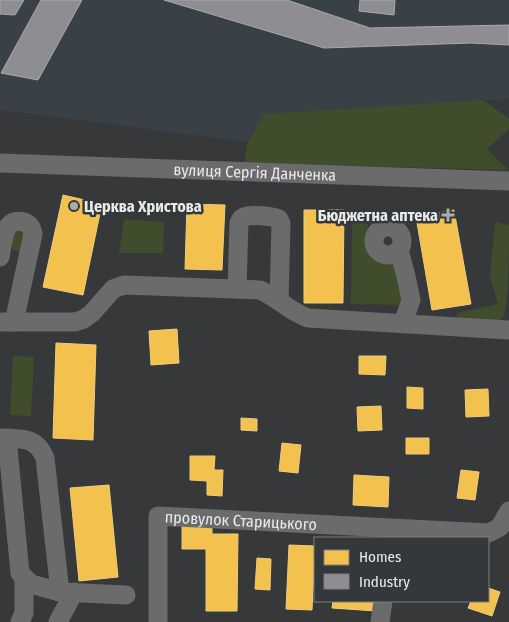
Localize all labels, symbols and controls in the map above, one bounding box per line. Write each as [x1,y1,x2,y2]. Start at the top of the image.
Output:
street label: вулиця Сергія Данченка [173,160,337,184]
place label: Церква Христова [84,197,202,216]
marker: Церква Христова [68,200,80,212]
place label: Бюджетна аптека [318,206,438,225]
marker: Бюджетна аптека [442,209,454,221]
street label: провулок Старицького [164,507,317,534]
legend [314,537,489,602]
text: Homes [359,548,401,566]
text: Industry [359,573,410,591]

